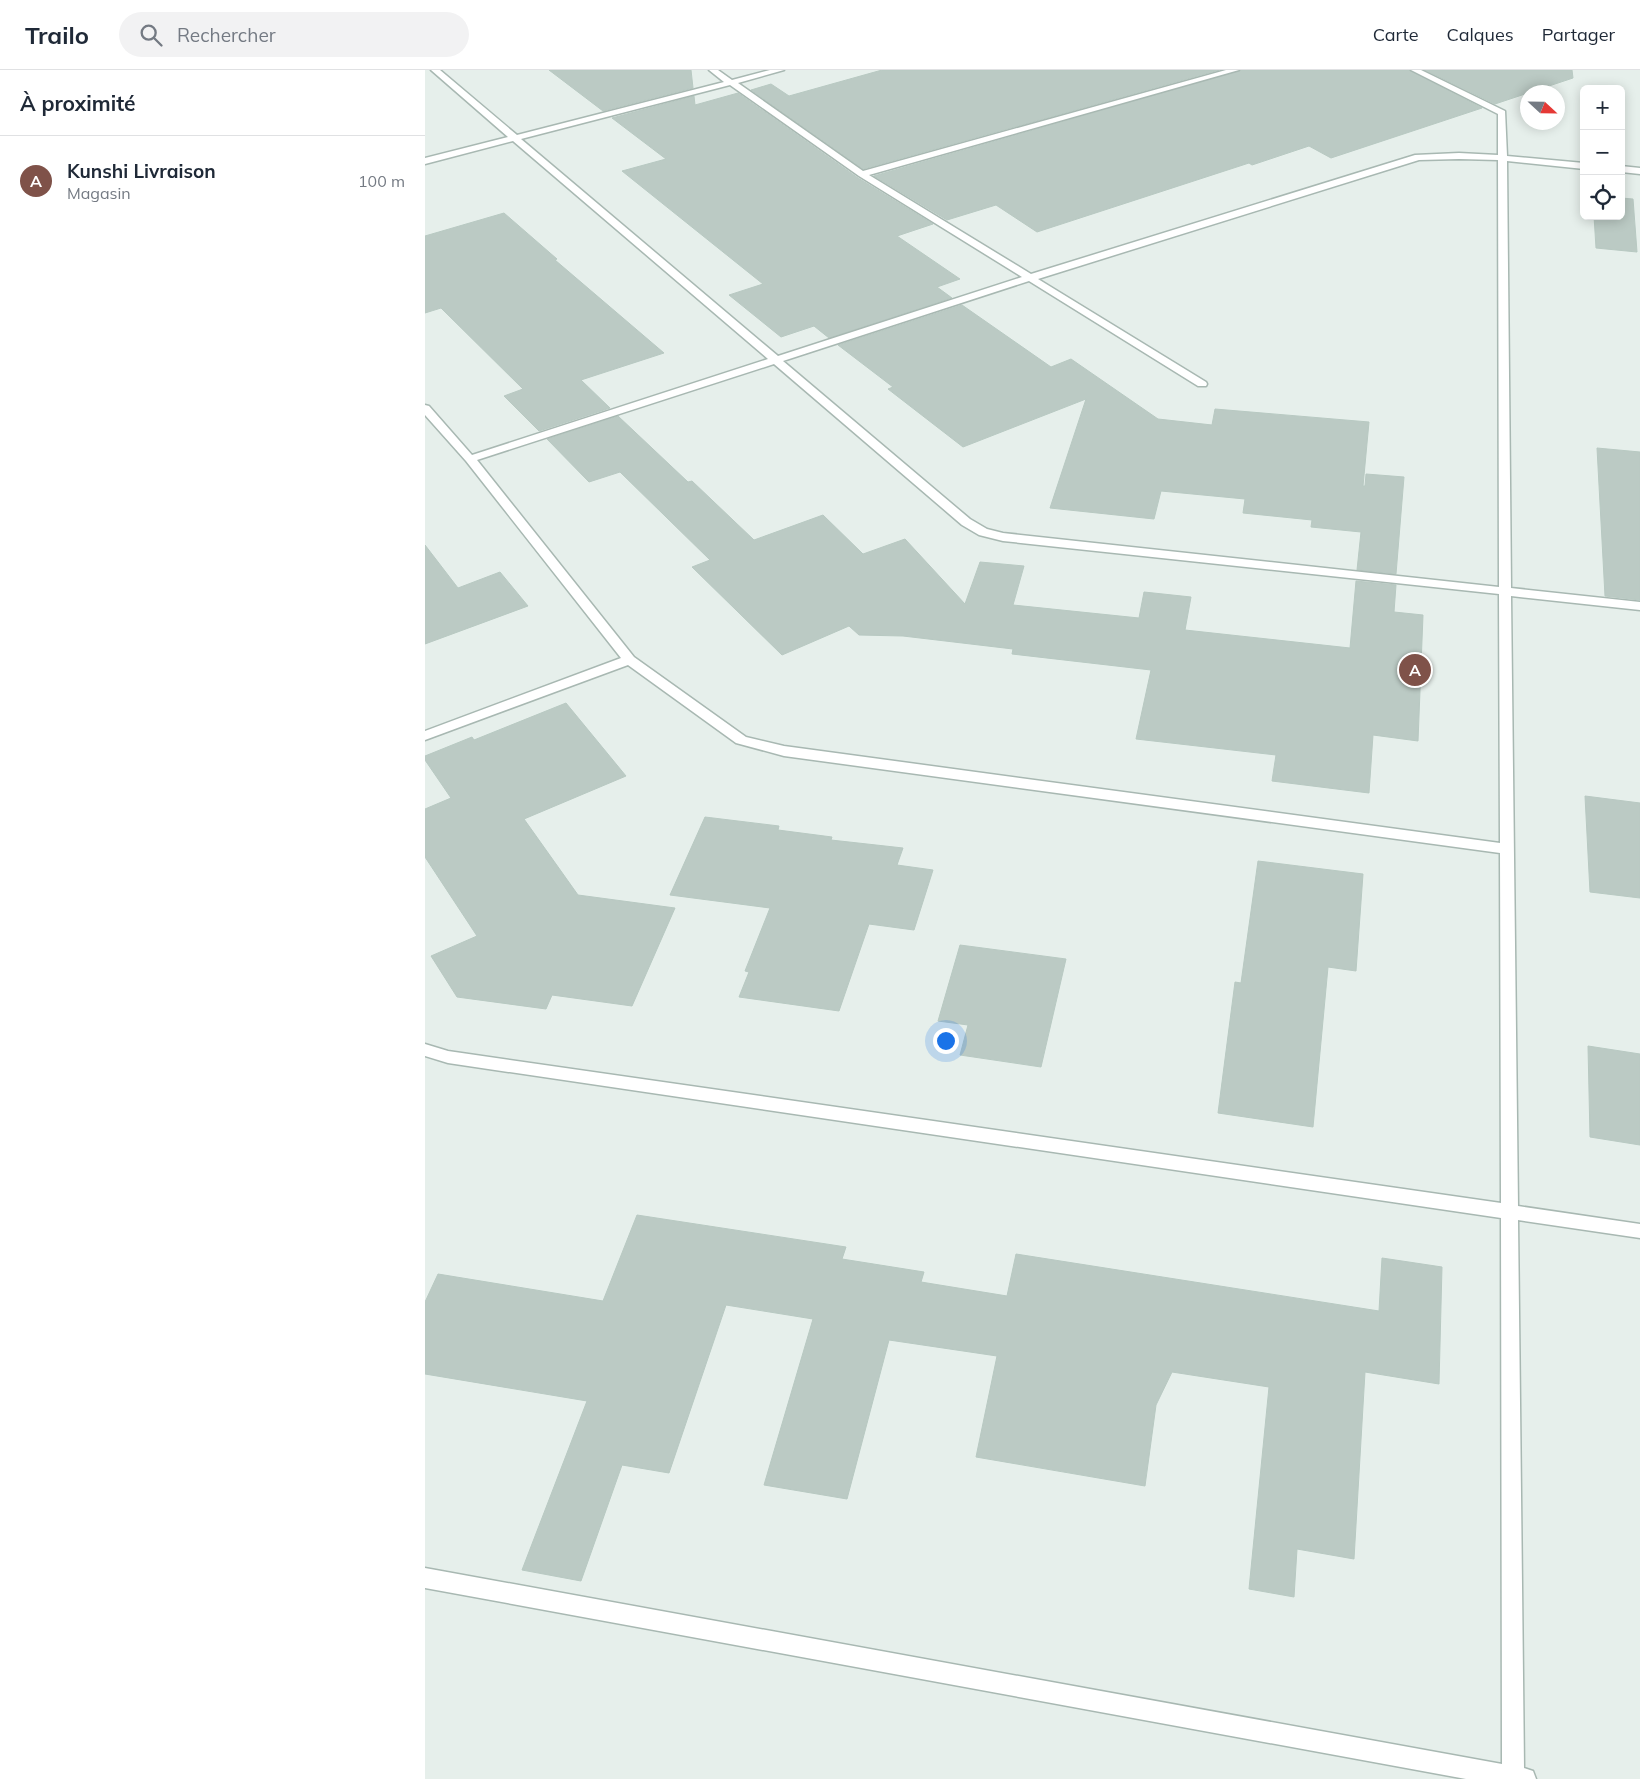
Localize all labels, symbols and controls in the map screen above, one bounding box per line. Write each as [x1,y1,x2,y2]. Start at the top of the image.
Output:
search box [119,12,469,57]
text: Trailo [25,20,89,50]
icon: search [137,21,165,49]
text: Rechercher [177,23,276,47]
text: Carte [1373,23,1419,46]
text: Calques [1447,23,1514,46]
text: Partager [1542,23,1615,46]
north arrow [1520,85,1565,130]
map controls [1580,85,1625,220]
button: + [1580,85,1625,130]
text: À proximité [20,90,136,116]
button: − [1580,130,1625,175]
text: Kunshi Livraison [67,159,216,183]
text: A [30,171,42,191]
text: 100 m [358,171,405,191]
button: locate [1580,175,1625,220]
text: Magasin [67,183,131,203]
pin: A [1399,651,1431,689]
your location [933,1028,959,1054]

